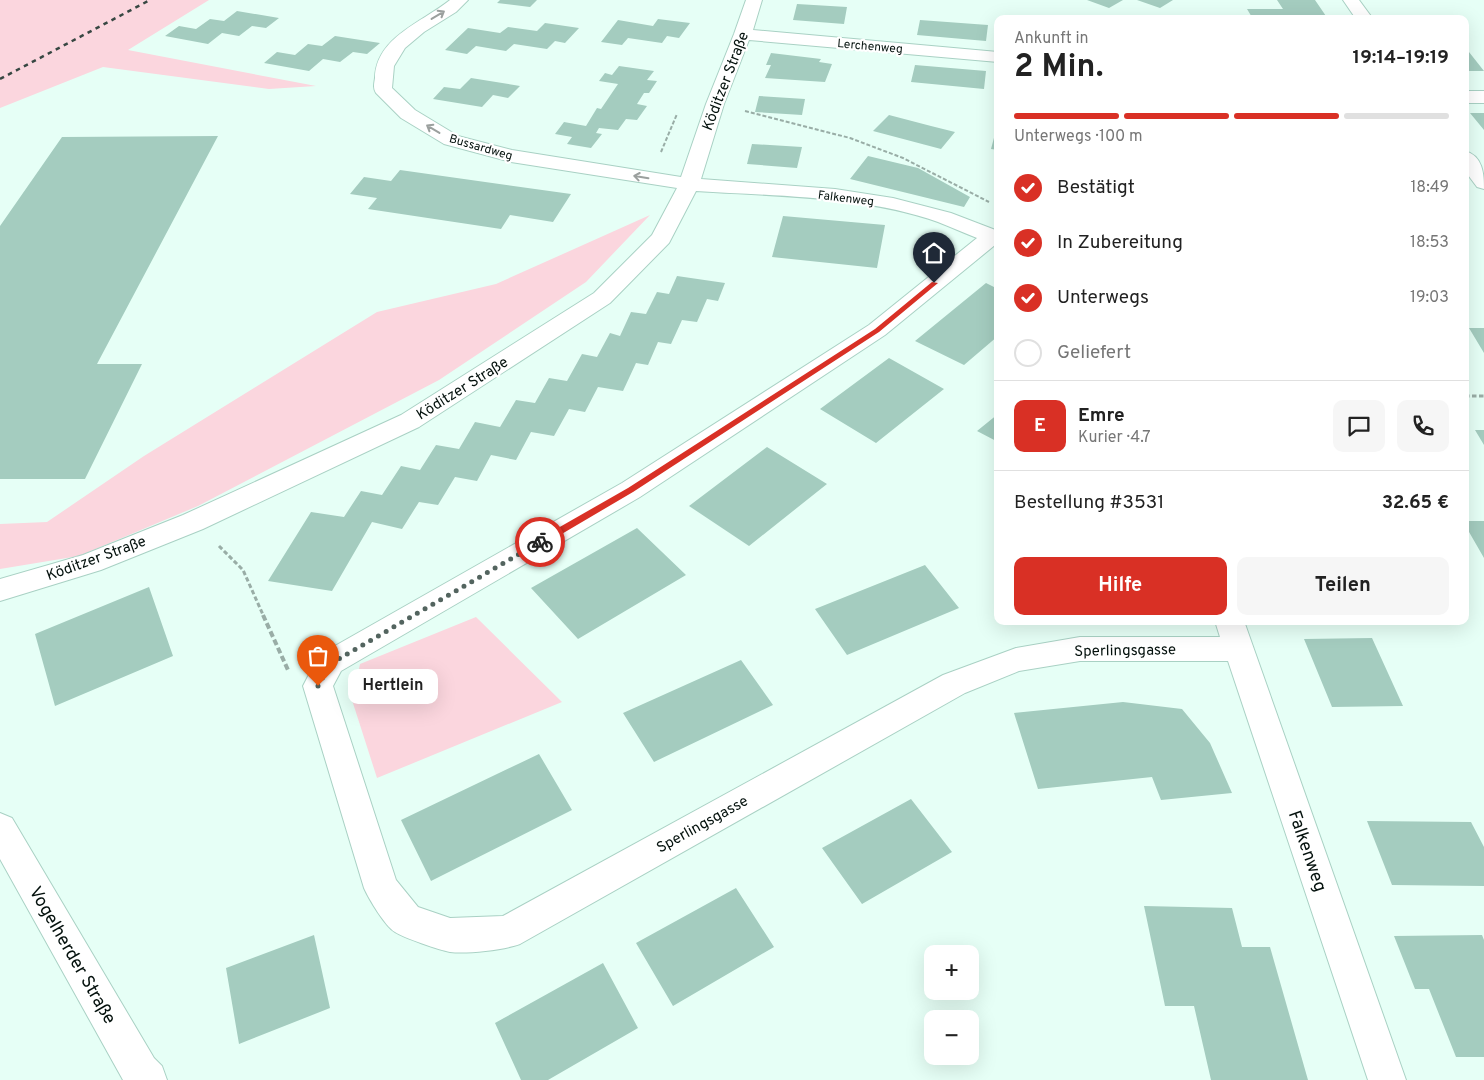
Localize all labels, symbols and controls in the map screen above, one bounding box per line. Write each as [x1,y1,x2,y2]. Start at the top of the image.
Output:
one-way arrow [431,10,445,20]
street label: Köditzer Straße [699,29,754,134]
text: Ankunft in [1014,29,1089,49]
street label: Lerchenweg [836,36,903,58]
text: 19:14–19:19 [1353,46,1449,70]
text: 2 Min. [1014,48,1104,88]
one-way arrow [426,123,440,133]
text: Unterwegs · 100 m [1014,127,1143,147]
street label: Bussardweg [447,131,514,165]
one-way arrow [633,171,649,181]
icon: check [1014,174,1042,202]
text: Bestätigt [1057,176,1135,200]
text: 18:49 [1410,178,1449,198]
street label: Falkenweg [817,188,875,210]
icon: check [1014,229,1042,257]
text: In Zubereitung [1057,231,1183,255]
pin [913,232,955,283]
text: 18:53 [1410,233,1449,253]
icon: home [920,239,948,267]
icon: check [1014,284,1042,312]
text: Unterwegs [1057,286,1149,310]
text: 19:03 [1410,288,1449,308]
text: Geliefert [1057,341,1131,365]
street label: Köditzer Straße [413,354,512,425]
button: chat [1333,400,1385,452]
button: phone [1397,400,1449,452]
text: Emre [1078,404,1125,428]
text: E [1034,414,1046,438]
text: Kurier · 4.7 [1078,428,1151,448]
text: Bestellung #3531 [1014,491,1164,515]
text: 32.65 € [1382,491,1449,515]
courier [515,517,565,567]
icon: bike [526,528,554,556]
street label: Köditzer Straße [44,533,149,586]
button: Hilfe [1014,557,1227,615]
button: Teilen [1237,557,1449,615]
pin [297,635,339,686]
street label: Sperlingsgasse [1074,641,1176,662]
icon: bag [304,642,332,670]
callout: Hertlein [348,668,438,704]
text: Hertlein [363,676,423,696]
street label: Sperlingsgasse [654,792,752,858]
street label: Falkenweg [1282,808,1331,895]
street label: Vogelherder Straße [23,883,120,1029]
map controls [924,945,979,1065]
button: + [924,945,979,1000]
button: − [924,1010,979,1065]

